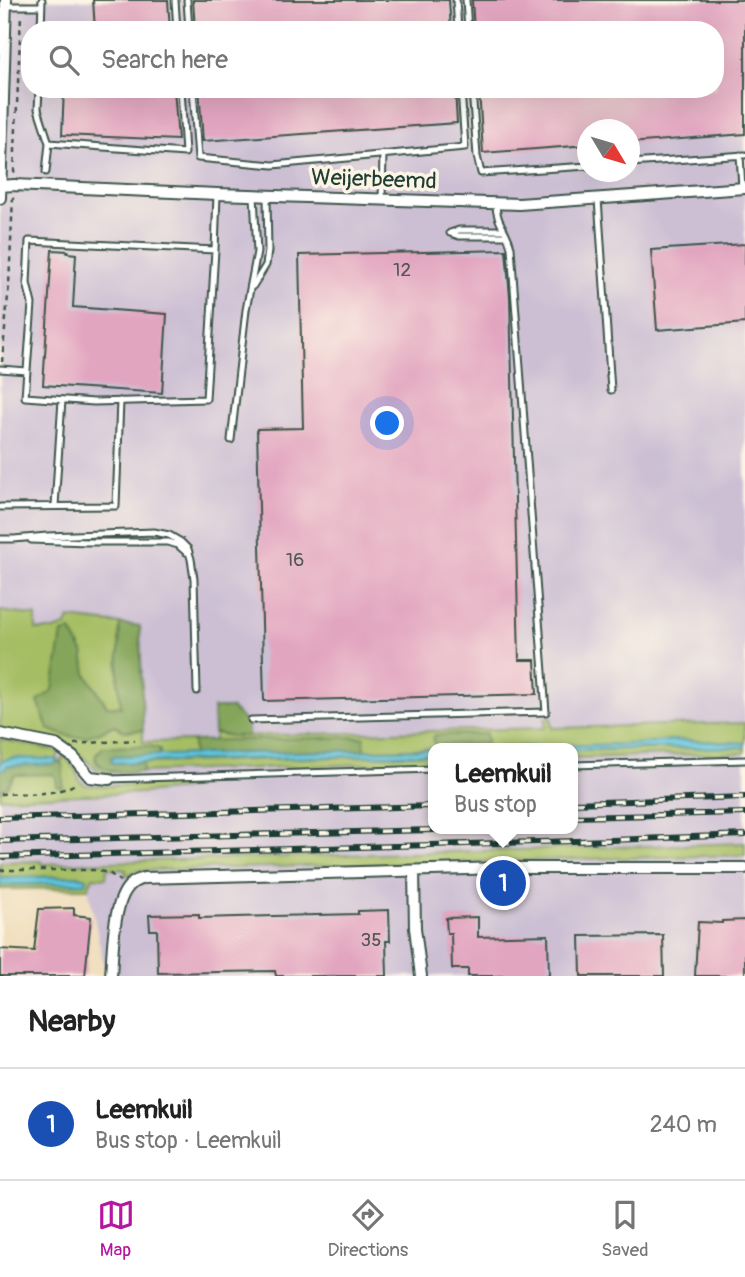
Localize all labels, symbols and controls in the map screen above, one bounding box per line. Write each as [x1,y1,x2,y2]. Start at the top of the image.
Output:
search box [21,21,724,98]
icon: search [45,41,83,79]
text: Search here [101,44,228,76]
north arrow [577,119,640,182]
street label: Weijerbeemd [311,162,437,196]
house number: 12 [393,258,411,282]
your location [370,406,404,440]
house number: 16 [286,548,304,572]
popup [428,743,578,834]
text: Leemkuil [454,758,552,790]
text: Bus stop [454,790,537,819]
pin: 1 [480,857,526,909]
house number: 35 [361,928,381,952]
text: Nearby [28,1003,115,1040]
text: Leemkuil [95,1094,193,1126]
text: 1 [47,1110,56,1139]
text: 240 m [650,1110,717,1139]
text: Bus stop · Leemkuil [95,1126,282,1155]
tab: Map [97,1196,135,1262]
tab: Directions [328,1196,408,1262]
tab: Saved [601,1196,648,1262]

